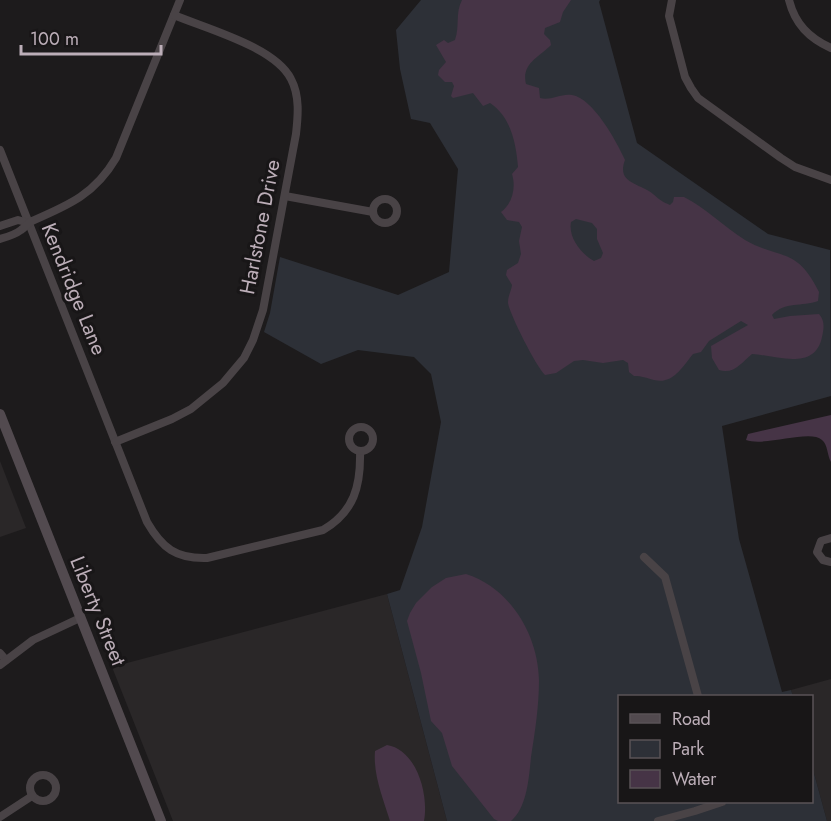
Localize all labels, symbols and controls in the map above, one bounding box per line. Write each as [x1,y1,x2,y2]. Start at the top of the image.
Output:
scale bar [21,18,160,56]
text: 100 m [30,26,79,52]
street label: Harlstone Drive [232,157,288,297]
street label: Kendridge Lane [34,218,114,360]
street label: Liberty Street [62,552,134,670]
legend [618,695,813,803]
text: Road [672,706,711,732]
text: Park [672,736,704,762]
text: Water [672,766,717,792]

